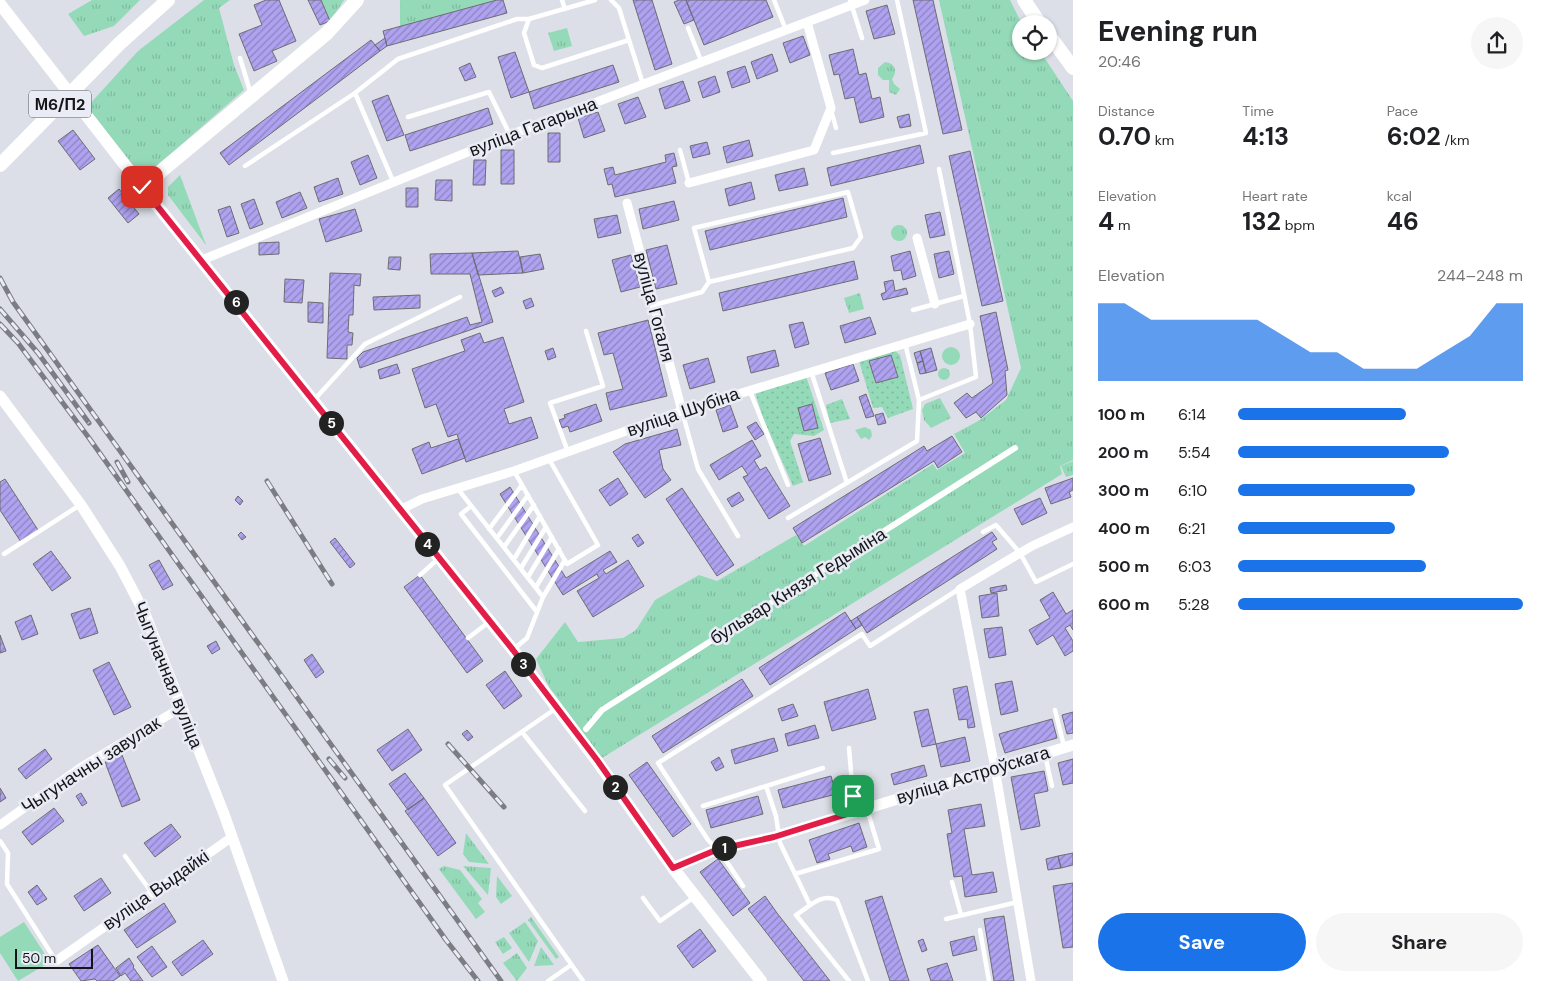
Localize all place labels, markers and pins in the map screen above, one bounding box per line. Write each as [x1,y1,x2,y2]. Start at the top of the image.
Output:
pin [121,166,163,208]
pin: 6 [224,290,248,314]
pin: 5 [318,410,344,436]
pin: 4 [414,532,440,556]
pin: 3 [510,652,536,676]
pin: 2 [602,774,628,800]
pin [832,775,874,817]
pin: 1 [712,836,736,860]

